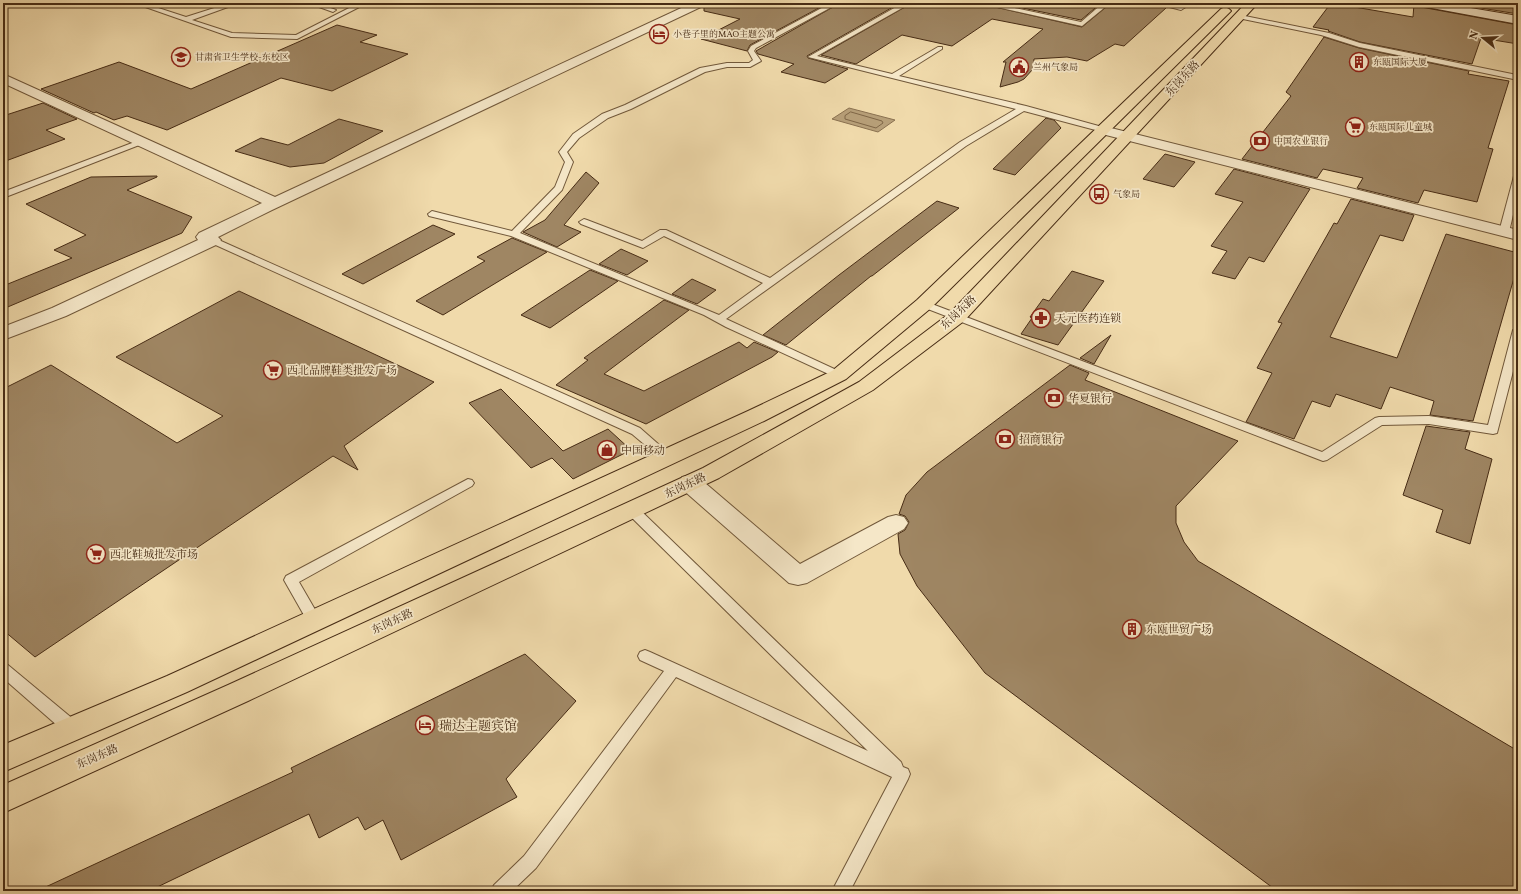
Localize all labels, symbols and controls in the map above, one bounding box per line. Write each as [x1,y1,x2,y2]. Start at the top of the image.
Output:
north arrow [1463,18,1503,58]
hotel icon: 小巷子里的MAO主题公寓 [648,23,670,45]
place label: 小巷子里的MAO主题公寓 [673,28,775,41]
text: N [1467,29,1483,41]
school or university icon: 甘肃省卫生学校-东校区 [170,46,192,68]
place label: 甘肃省卫生学校-东校区 [195,51,289,64]
building icon: 东瓯国际大厦 [1348,51,1370,73]
public building icon: 兰州气象局 [1008,56,1030,78]
place label: 东瓯国际大厦 [1373,56,1427,69]
street label: 东岗东路 [1163,58,1204,100]
place label: 兰州气象局 [1033,61,1078,74]
supermarket icon: 东瓯国际儿童城 [1344,116,1366,138]
place label: 东瓯国际儿童城 [1369,121,1432,134]
bank icon: 中国农业银行 [1249,130,1271,152]
place label: 中国农业银行 [1274,135,1328,148]
bus stop icon: 气象局 [1088,183,1110,205]
place label: 气象局 [1113,188,1140,201]
street label: 东岗东路 [938,293,980,334]
pharmacy icon: 天元医药连锁 [1030,307,1052,329]
place label: 天元医药连锁 [1055,312,1121,327]
supermarket icon: 西北品牌鞋类批发广场 [262,359,284,381]
place label: 西北品牌鞋类批发广场 [287,364,397,379]
bank icon: 华夏银行 [1043,387,1065,409]
place label: 华夏银行 [1068,392,1112,407]
bank icon: 招商银行 [994,428,1016,450]
place label: 招商银行 [1019,433,1063,448]
shop icon: 中国移动 [596,439,618,461]
place label: 中国移动 [621,444,665,459]
street label: 东岗东路 [663,470,709,502]
supermarket icon: 西北鞋城批发市场 [85,543,107,565]
place label: 西北鞋城批发市场 [110,548,198,563]
street label: 东岗东路 [370,606,416,638]
building icon: 东瓯世贸广场 [1121,618,1143,640]
place label: 东瓯世贸广场 [1146,623,1212,638]
hotel icon: 瑞达主题宾馆 [414,714,436,736]
place label: 瑞达主题宾馆 [439,718,517,736]
street label: 东岗东路 [74,742,121,773]

